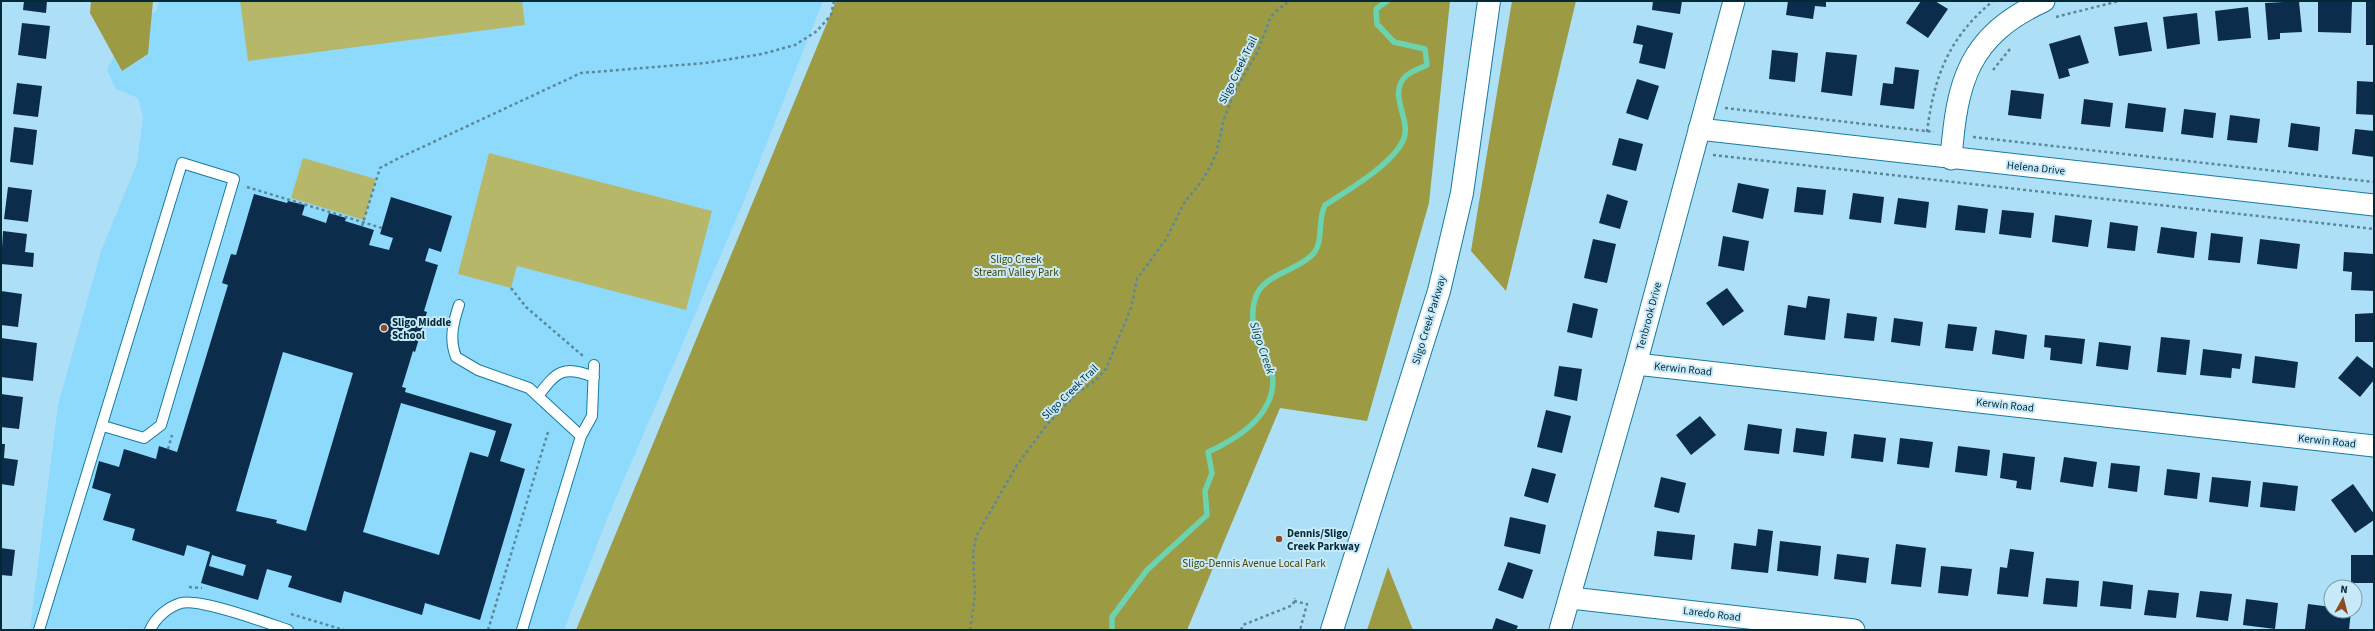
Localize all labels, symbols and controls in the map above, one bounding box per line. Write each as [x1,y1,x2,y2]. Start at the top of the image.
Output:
street label: Sligo Creek Trail [1215,34,1261,106]
street label: Helena Drive [2006,157,2066,179]
park label: Sligo Creek Stream Valley Park [973,252,1059,280]
street label: Sligo Creek Parkway [1408,274,1450,366]
street label: Tenbrook Drive [1633,280,1665,352]
place label: Sligo Middle School [392,315,451,343]
water label: Sligo Creek [1245,319,1279,377]
marker: Sligo Middle School [379,323,389,333]
street label: Kerwin Road [1653,358,1713,380]
street label: Sligo Creek Trail [1038,361,1102,423]
street label: Kerwin Road [1975,394,2035,416]
street label: Kerwin Road [2297,430,2357,452]
place label: Dennis/Sligo Creek Parkway [1287,526,1360,554]
marker: Dennis/Sligo Creek Parkway [1274,534,1284,544]
park label: Sligo-Dennis Avenue Local Park [1182,556,1326,571]
north arrow [2323,579,2363,619]
text: N [2340,582,2349,597]
street label: Laredo Road [1682,603,1742,625]

